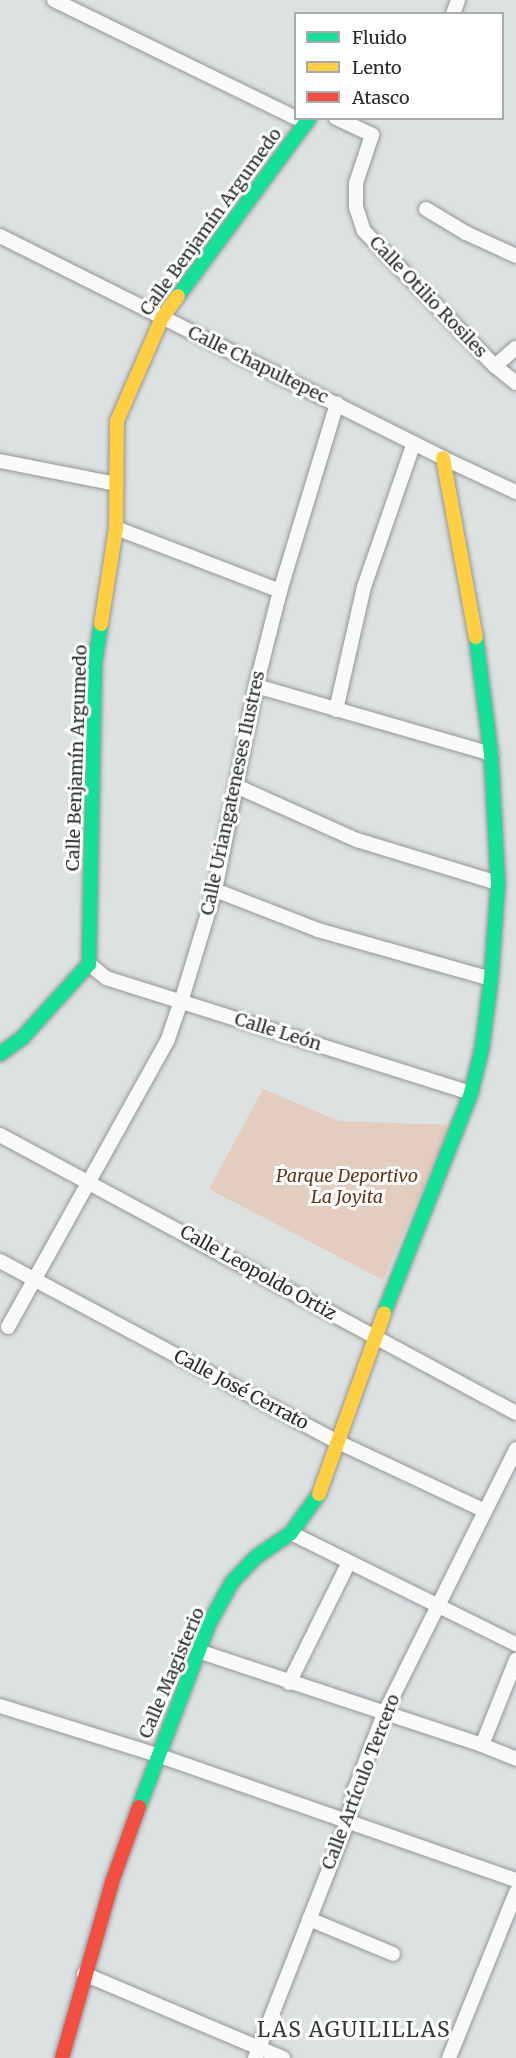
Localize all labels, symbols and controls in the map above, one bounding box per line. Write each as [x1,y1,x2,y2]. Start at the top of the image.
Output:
legend [294,12,504,120]
text: Fluido [352,26,407,49]
text: Lento [352,56,402,79]
text: Atasco [352,86,410,109]
street label: Calle Benjamín Argumedo [136,124,286,320]
street label: Calle Otilio Rosiles [365,232,491,362]
street label: Calle Chapultepec [184,322,332,408]
street label: Calle Benjamín Argumedo [62,644,92,872]
street label: Calle Uriangateneses Ilustres [197,669,269,917]
street label: Calle León [232,1009,324,1055]
park label: Parque Deportivo La Joyita [276,1166,418,1208]
street label: Calle Leopoldo Ortiz [176,1221,340,1325]
street label: Calle José Cerrato [170,1345,312,1435]
street label: Calle Magisterio [135,1604,209,1742]
street label: Calle Artículo Tercero [318,1691,404,1873]
district label: LAS AGUILILLAS [257,2017,451,2043]

